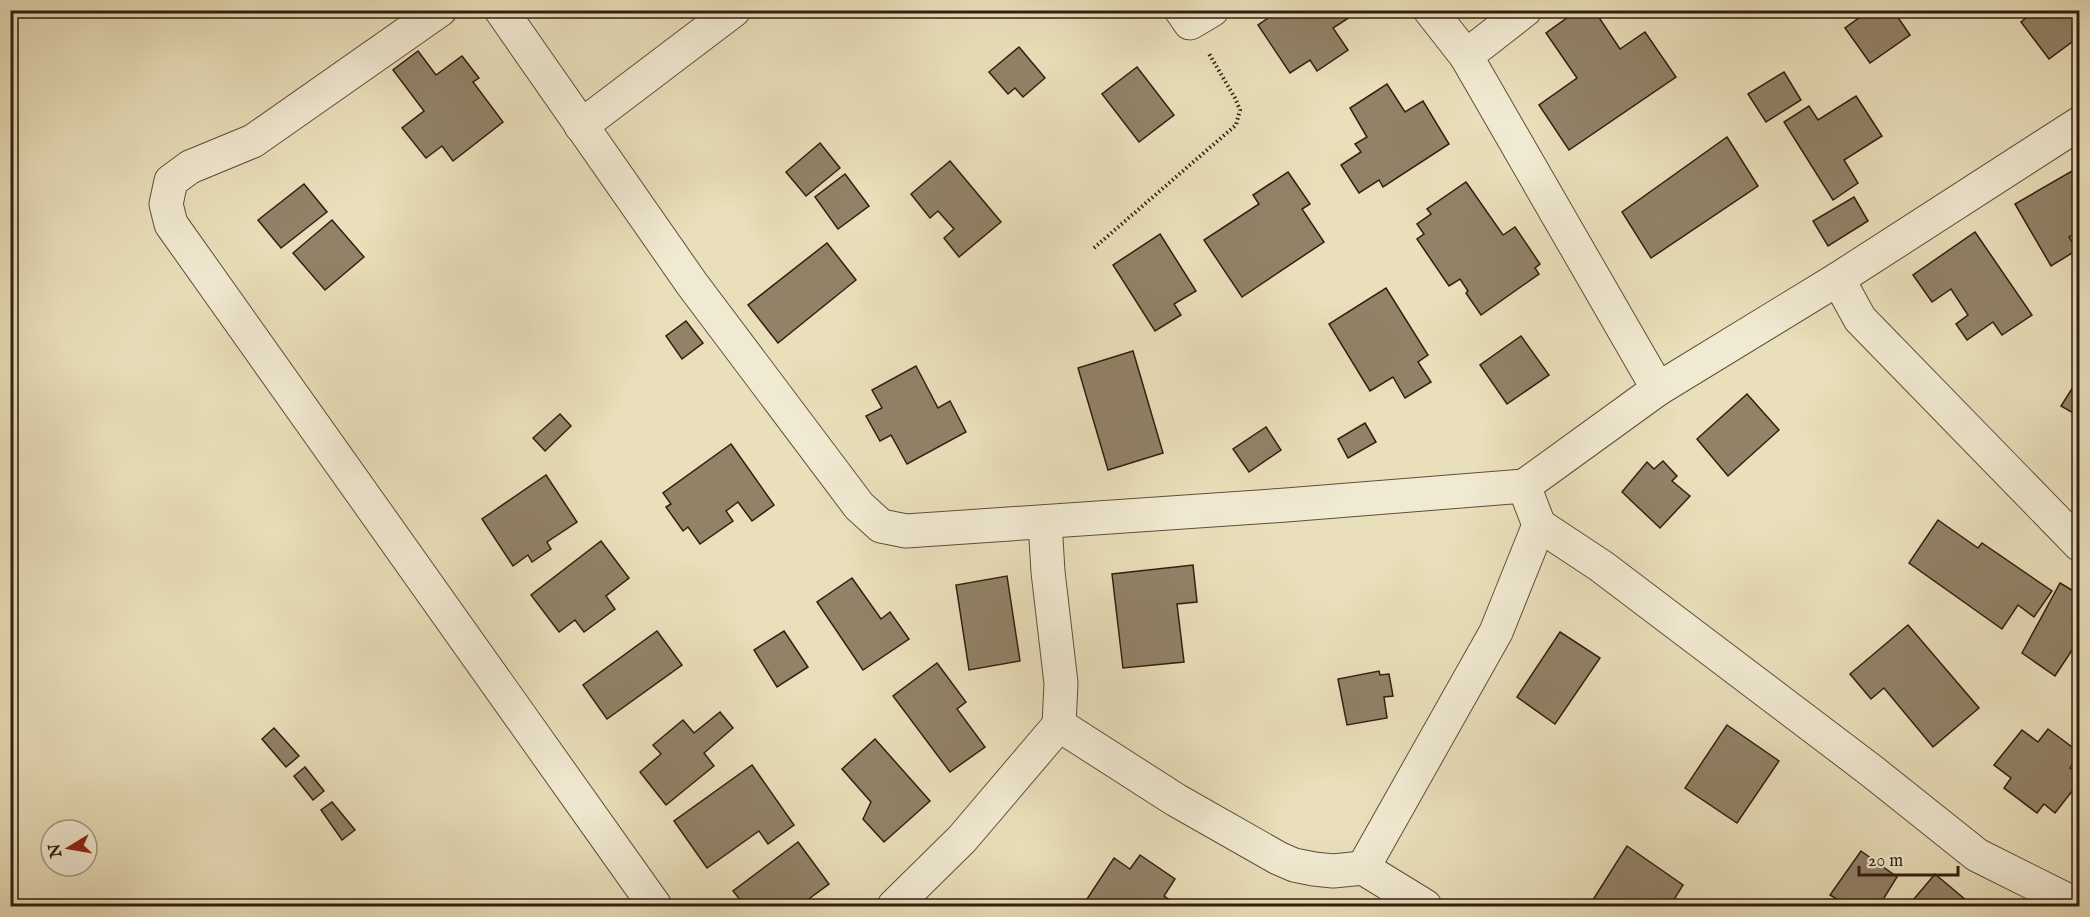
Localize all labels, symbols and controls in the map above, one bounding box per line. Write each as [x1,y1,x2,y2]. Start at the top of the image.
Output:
north arrow [39,818,99,878]
scale bar [1859,839,1958,877]
text: N [45,842,68,860]
text: 20 m [1868,850,1903,873]

